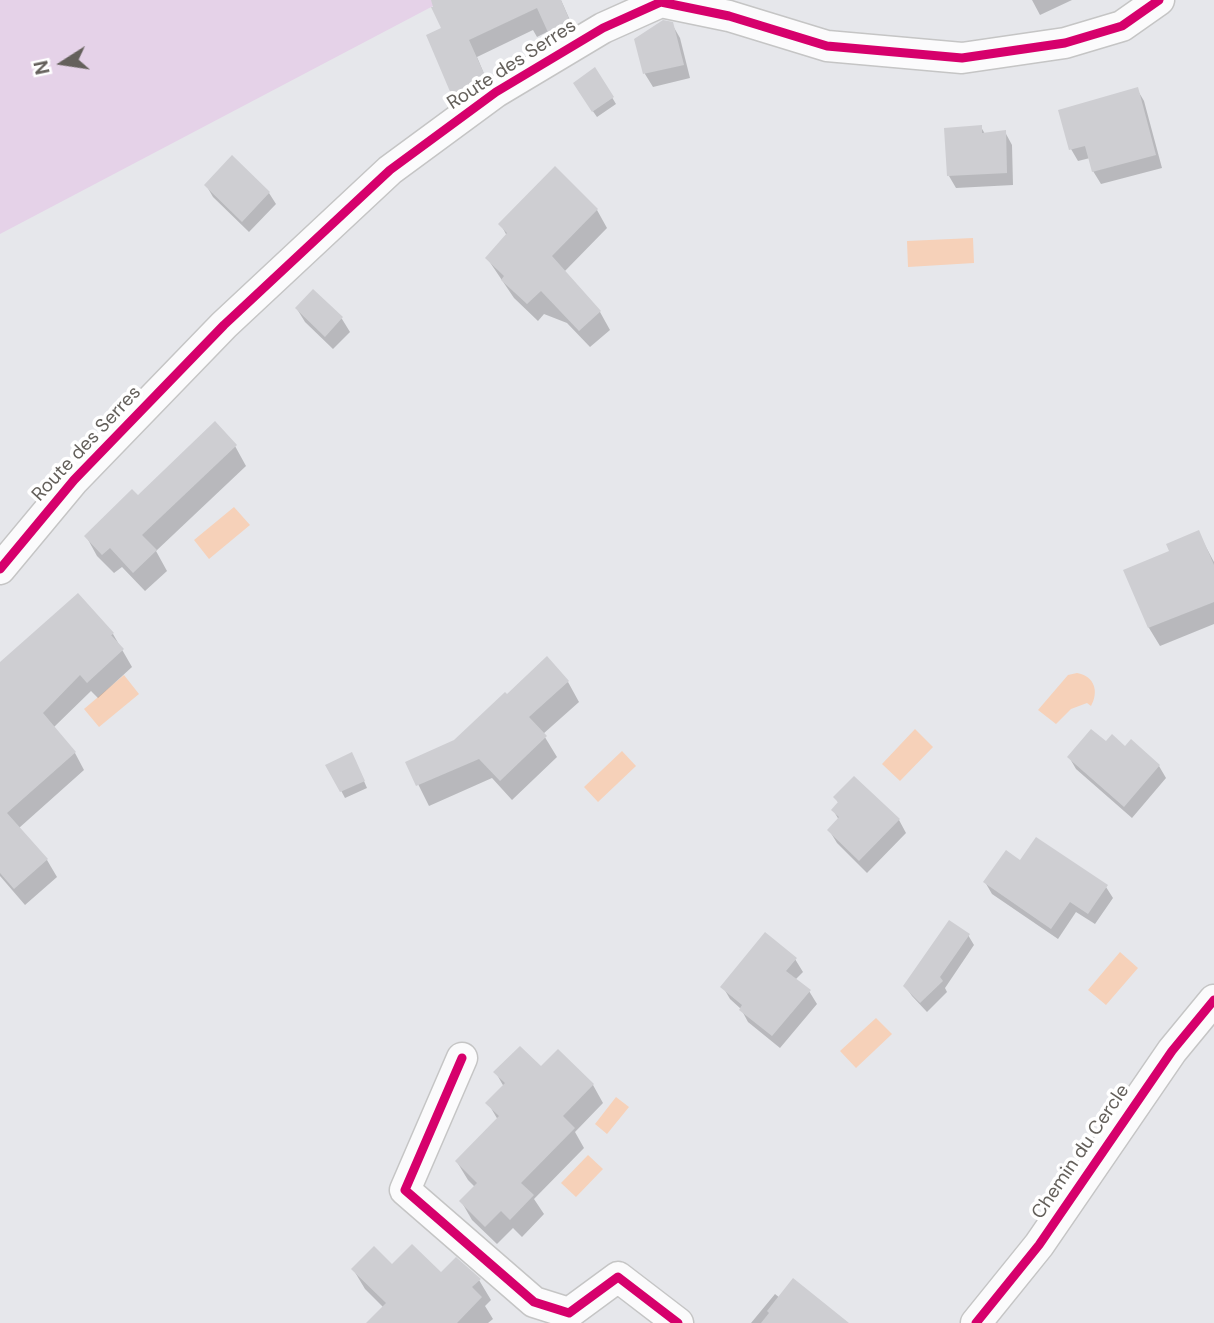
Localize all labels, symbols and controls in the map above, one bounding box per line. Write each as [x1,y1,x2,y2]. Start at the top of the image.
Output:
street label: Route des Serres [443,15,581,115]
north arrow [28,28,98,98]
text: N [28,58,56,77]
street label: Route des Serres [28,382,146,506]
street label: Chemin du Cercle [1027,1080,1135,1224]

